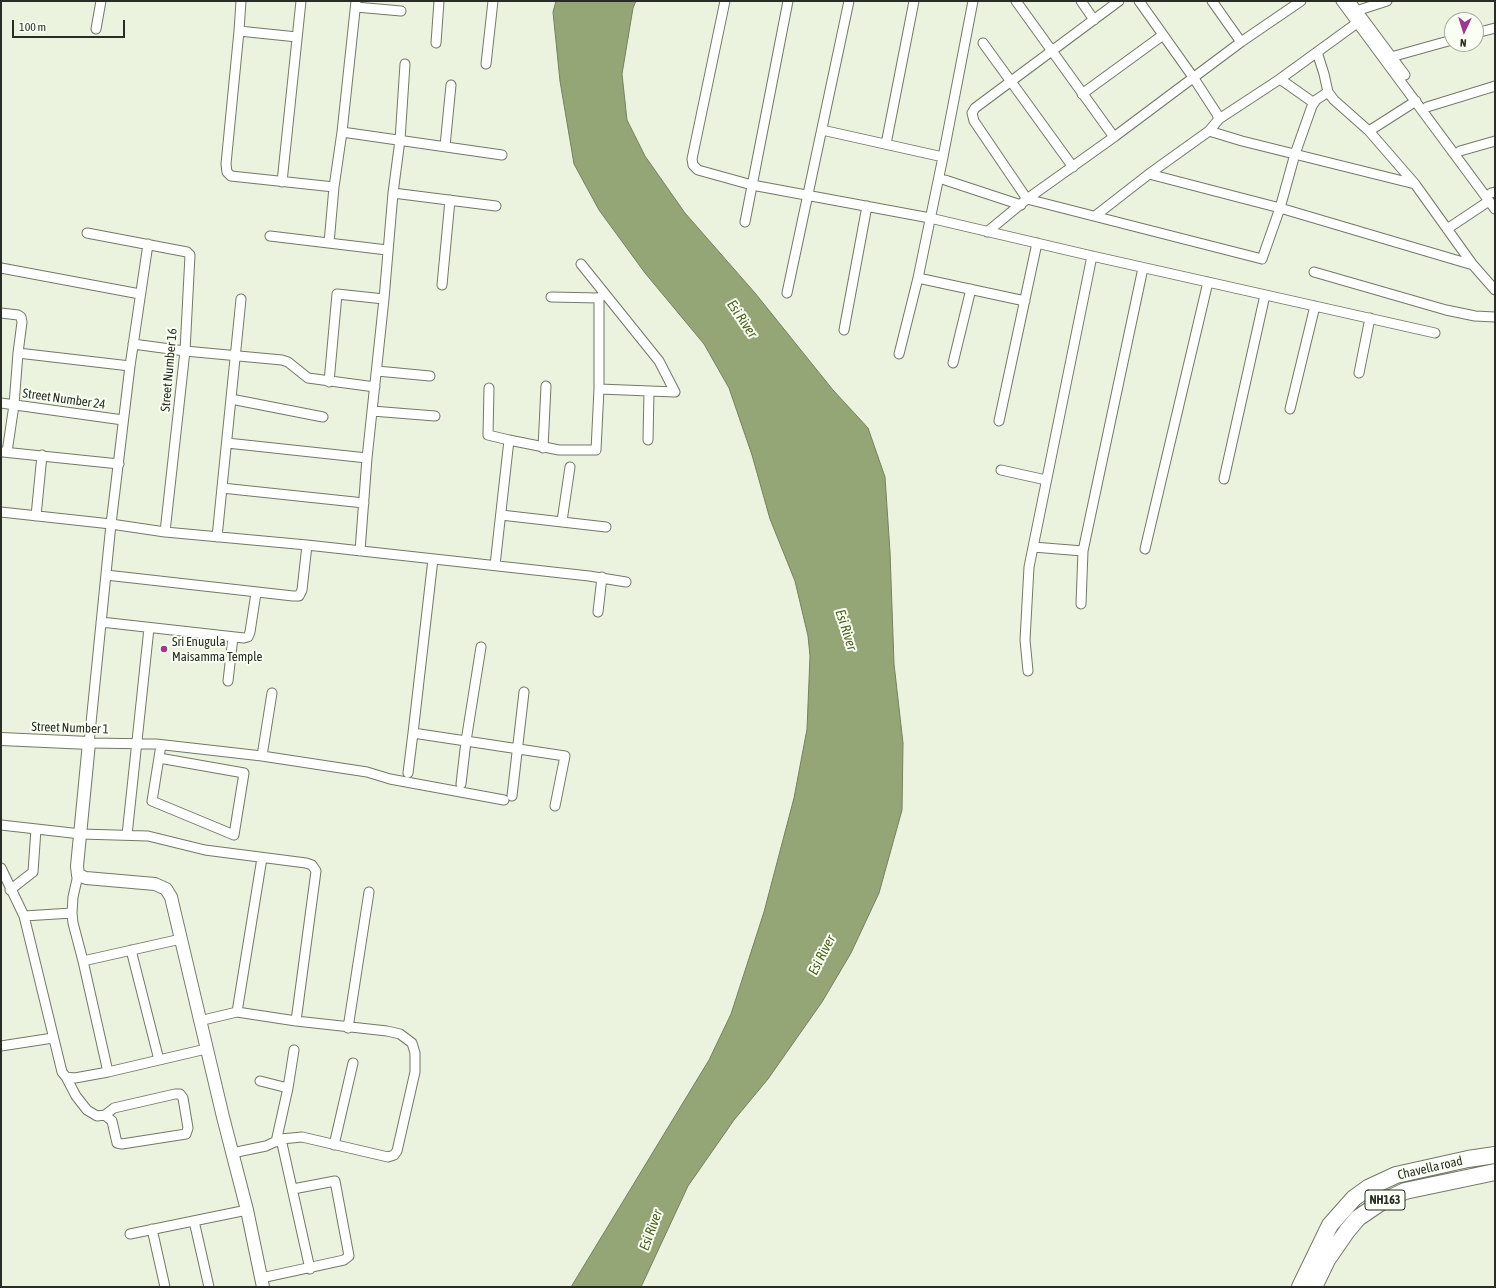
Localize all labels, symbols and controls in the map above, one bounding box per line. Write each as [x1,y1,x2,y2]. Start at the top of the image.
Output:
scale bar [14,12,127,38]
north arrow [1444,12,1484,52]
text: 100 m [19,20,46,34]
text: N [1460,37,1467,49]
water label: Esi River [723,297,761,341]
street label: Street Number 16 [158,328,180,412]
street label: Street Number 24 [22,385,106,413]
water label: Esi River [831,607,861,653]
place label: Sri Enugula Maisamma Temple [172,634,262,665]
marker: Sri Enugula Maisamma Temple [159,644,169,654]
street label: Street Number 1 [31,719,109,737]
water label: Esi River [805,932,839,978]
street label: Chavella road [1396,1153,1464,1183]
road number: NH163 [1365,1190,1405,1210]
water label: Esi River [636,1207,666,1253]

